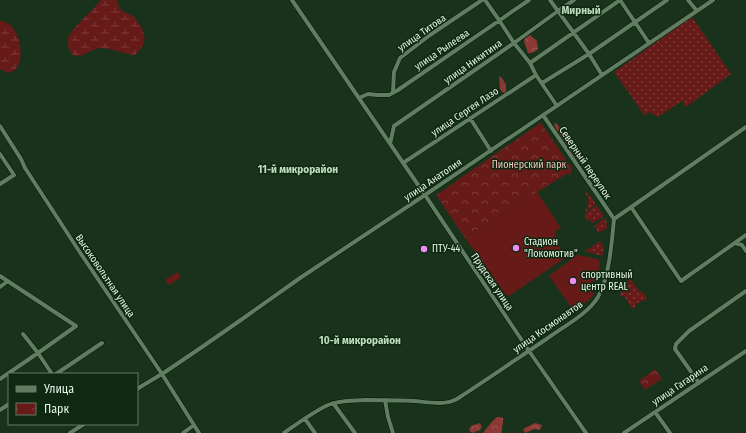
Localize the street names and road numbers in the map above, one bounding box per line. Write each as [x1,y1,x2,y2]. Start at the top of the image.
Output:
street label: улица Титова [396,12,448,54]
street label: улица Рылеева [412,27,472,73]
street label: улица Никитина [441,37,505,87]
street label: улица Сергея Лазо [429,85,501,139]
street label: Северный переулок [556,125,614,202]
street label: улица Анатолия [402,156,464,204]
street label: Высоковольтная улица [73,232,137,320]
street label: Прудская улица [468,251,516,313]
street label: улица Космонавтов [511,298,585,356]
street label: улица Гагарина [650,362,710,408]

